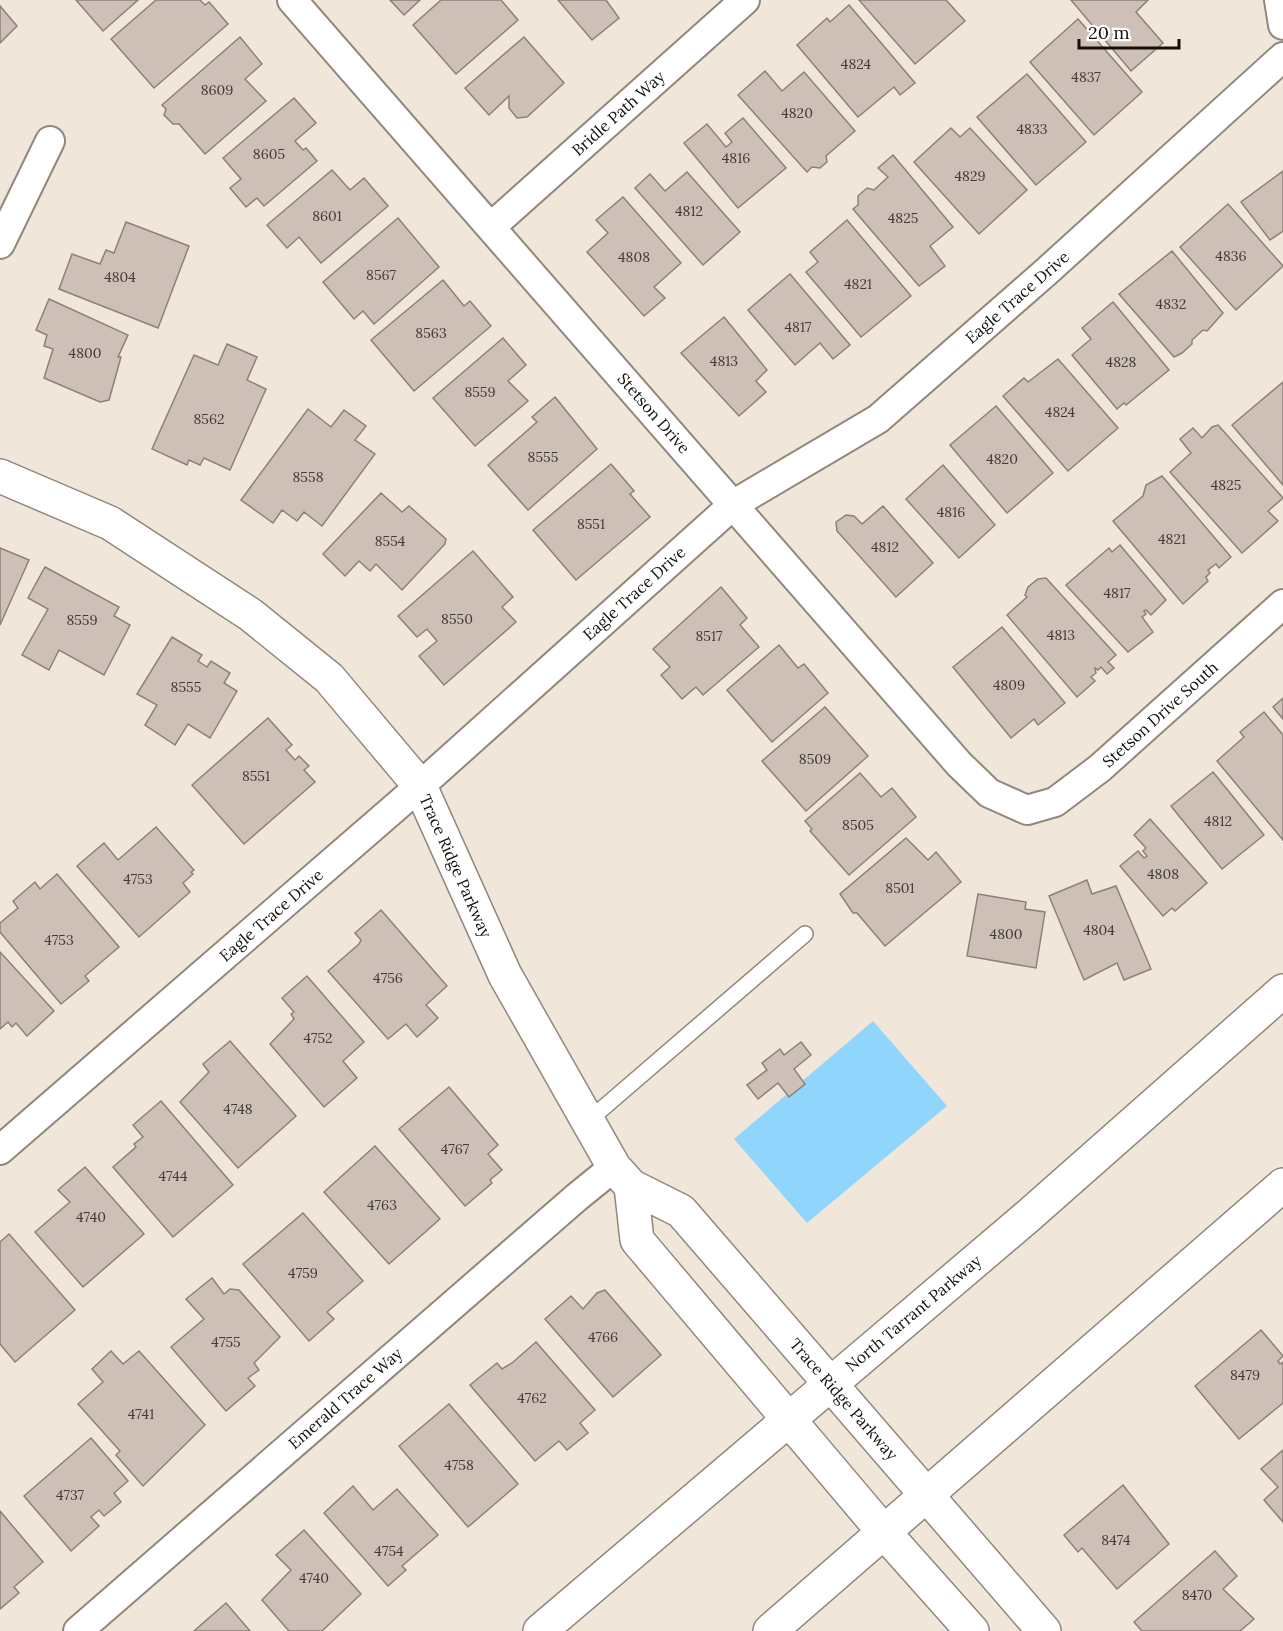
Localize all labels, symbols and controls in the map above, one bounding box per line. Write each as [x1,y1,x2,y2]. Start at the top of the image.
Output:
scale bar [1079,12,1180,50]
text: 20 m [1088,21,1130,44]
house number: 4824 [841,55,872,73]
street label: Bridle Path Way [568,66,669,160]
house number: 4837 [1071,68,1101,86]
house number: 8609 [201,81,233,99]
house number: 4820 [781,104,813,122]
house number: 4833 [1016,120,1048,138]
house number: 8605 [253,145,285,163]
house number: 4816 [722,149,750,167]
house number: 4829 [954,167,986,185]
house number: 4812 [675,202,703,220]
house number: 8601 [312,207,342,225]
house number: 4825 [888,209,918,227]
street label: Eagle Trace Drive [961,246,1073,348]
house number: 4836 [1215,247,1247,265]
house number: 4808 [618,248,650,266]
house number: 8567 [366,266,397,284]
house number: 4804 [104,268,136,286]
house number: 4821 [844,275,872,293]
house number: 4832 [1156,295,1186,313]
house number: 4817 [784,318,812,336]
house number: 8563 [415,324,447,342]
house number: 4800 [69,344,101,362]
house number: 4813 [710,352,738,370]
house number: 4828 [1106,353,1137,371]
street label: Stetson Drive [613,368,695,458]
house number: 8559 [464,383,496,401]
house number: 4824 [1045,403,1076,421]
house number: 8562 [193,410,225,428]
house number: 8555 [528,448,558,466]
house number: 4820 [986,450,1018,468]
house number: 8558 [293,468,324,486]
house number: 4825 [1211,476,1241,494]
house number: 4816 [937,503,965,521]
house number: 8551 [577,515,605,533]
house number: 4821 [1158,530,1186,548]
house number: 8554 [375,532,406,550]
house number: 4812 [871,538,899,556]
street label: Eagle Trace Drive [579,541,690,644]
house number: 4817 [1103,584,1131,602]
house number: 8550 [441,610,473,628]
house number: 8559 [66,611,98,629]
house number: 4813 [1047,626,1075,644]
house number: 8517 [695,627,723,645]
street label: Stetson Drive South [1098,657,1222,771]
house number: 4809 [993,676,1025,694]
house number: 8555 [171,678,201,696]
house number: 8509 [799,750,831,768]
house number: 8551 [242,767,270,785]
street label: Trace Ridge Parkway [415,791,497,941]
house number: 4812 [1204,812,1232,830]
house number: 8505 [842,816,874,834]
street label: Eagle Trace Drive [215,864,327,966]
house number: 4808 [1147,865,1179,883]
house number: 4753 [123,870,153,888]
house number: 8501 [885,879,915,897]
house number: 4804 [1083,921,1115,939]
house number: 4800 [990,925,1022,943]
house number: 4753 [44,931,74,949]
house number: 4756 [373,969,403,987]
house number: 4752 [303,1029,333,1047]
house number: 4748 [223,1100,253,1118]
house number: 4767 [441,1140,470,1158]
house number: 4744 [158,1167,188,1185]
house number: 4763 [367,1196,397,1214]
house number: 4740 [76,1208,106,1226]
street label: North Tarrant Parkway [841,1250,985,1376]
house number: 4759 [288,1264,318,1282]
house number: 4766 [588,1328,618,1346]
house number: 4755 [211,1333,241,1351]
street label: Trace Ridge Parkway [786,1334,903,1464]
street label: Emerald Trace Way [284,1343,406,1453]
house number: 8479 [1230,1366,1260,1384]
house number: 4762 [517,1389,547,1407]
house number: 4741 [128,1405,154,1423]
house number: 4758 [444,1456,474,1474]
house number: 4737 [56,1486,85,1504]
house number: 8474 [1101,1531,1131,1549]
house number: 4754 [374,1542,404,1560]
house number: 4740 [299,1569,329,1587]
house number: 8470 [1182,1586,1212,1604]

